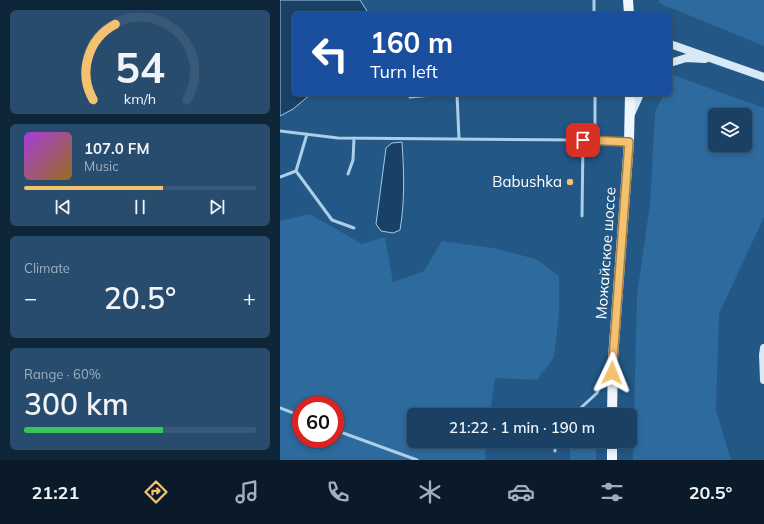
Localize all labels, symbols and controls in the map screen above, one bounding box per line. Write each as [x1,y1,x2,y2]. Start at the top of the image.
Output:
text: 160 m [370,25,453,60]
icon: left [304,28,356,80]
text: 54 [115,41,165,93]
text: Turn left [370,60,438,83]
text: km/h [124,90,156,108]
map controls [708,108,752,152]
button: layers [708,108,752,152]
pin [566,123,600,157]
icon: arrive [572,129,594,151]
text: 107.0 FM [84,139,149,158]
text: Music [84,158,119,174]
place label: Babushka [492,172,562,191]
marker: Babushka [565,177,575,187]
street label: Можайское шоссе [591,186,620,320]
icon: previous [52,196,74,218]
icon: pause [129,196,151,218]
icon: next [206,196,228,218]
text: Climate [24,260,70,276]
text: 20.5° [104,279,176,317]
text: − [24,284,37,312]
text: + [243,284,256,312]
position arrow [591,352,633,394]
text: Range · 60% [24,366,101,382]
text: 300 km [24,385,129,423]
speed limit sign: 60 [292,396,344,448]
text: 21:22 · 1 min · 190 m [449,418,595,437]
icon: directions [142,478,170,506]
icon: music [233,478,261,506]
icon: phone [324,478,352,506]
icon: climate [416,478,444,506]
icon: car [507,478,535,506]
icon: filters [598,478,626,506]
text: 21:21 [32,481,79,504]
text: 20.5° [689,481,732,504]

